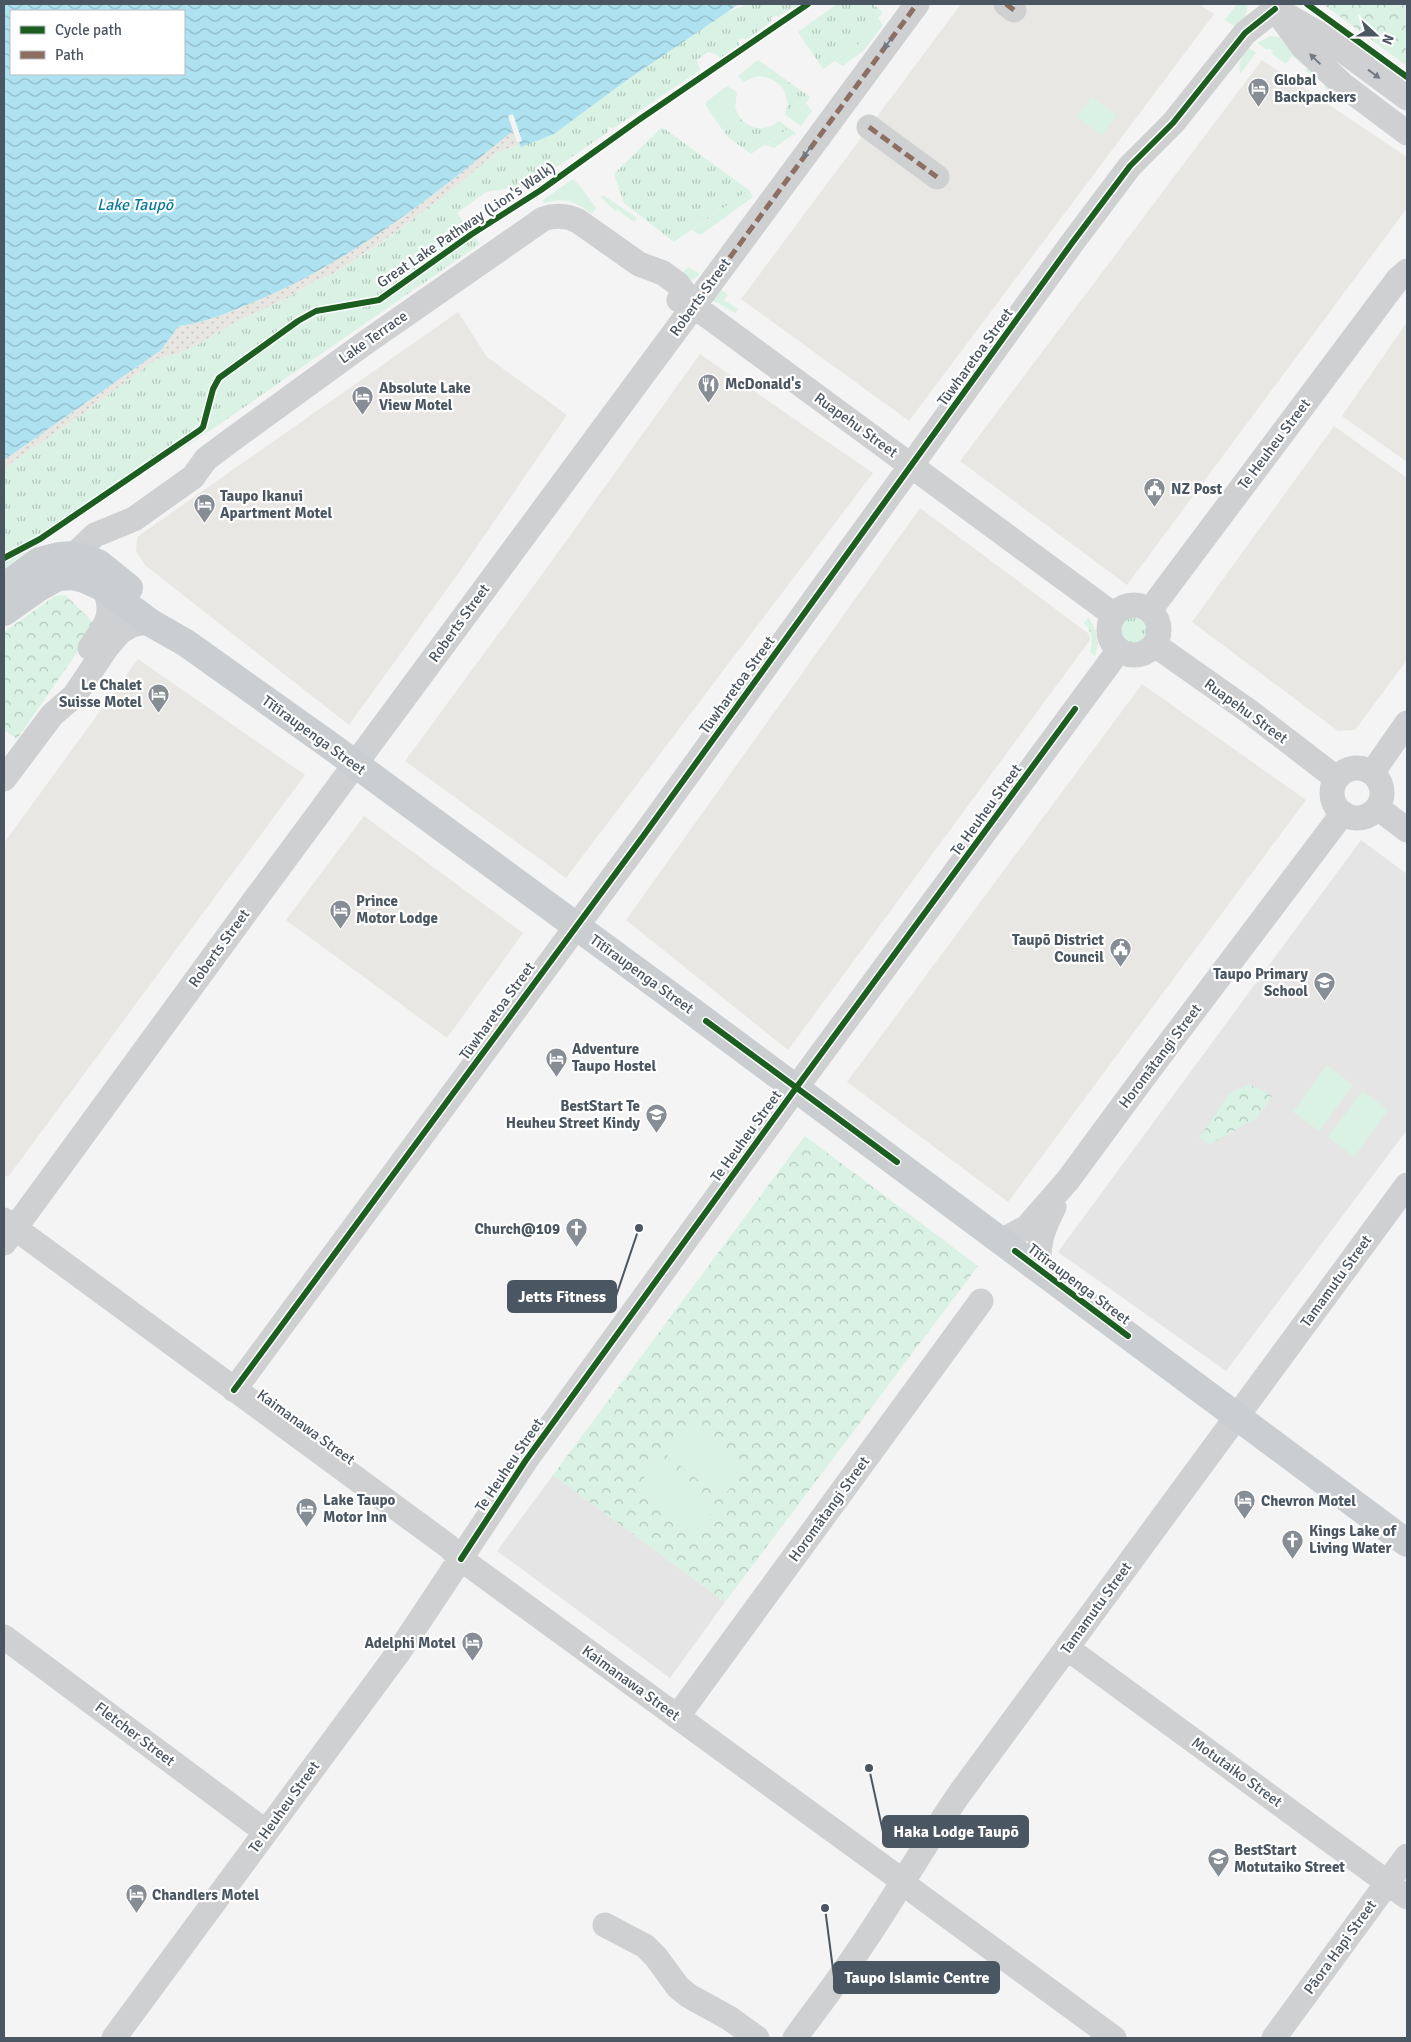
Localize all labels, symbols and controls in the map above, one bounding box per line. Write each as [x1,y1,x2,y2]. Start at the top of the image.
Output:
legend [10,10,185,75]
north arrow [1351,10,1401,60]
text: Cycle path [55,21,122,39]
text: N [1378,32,1397,47]
one-way arrow [883,36,893,50]
text: Path [55,46,84,64]
one-way arrow [1309,53,1321,65]
one-way arrow [1368,68,1381,78]
place label: Global Backpackers [1274,71,1357,106]
hotel icon: Global Backpackers [1246,77,1270,108]
one-way arrow [802,145,813,158]
street label: Great Lake Pathway (Lion's Walk) [373,158,559,291]
water label: Lake Taupō [97,195,175,215]
street label: Roberts Street [666,254,734,340]
street label: Tūwharetoa Street [933,305,1017,409]
street label: Lake Terrace [335,307,411,367]
restaurant icon: McDonald's [697,372,721,403]
place label: McDonald's [725,375,802,393]
place label: Absolute Lake View Motel [379,379,471,414]
hotel icon: Absolute Lake View Motel [351,385,375,416]
street label: Ruapehu Street [811,389,901,461]
street label: Te Heuheu Street [1234,395,1314,493]
public building icon: NZ Post [1143,477,1167,508]
place label: NZ Post [1171,480,1222,498]
place label: Taupo Ikanui Apartment Motel [220,487,332,522]
hotel icon: Taupo Ikanui Apartment Motel [192,493,216,524]
street label: Roberts Street [425,580,493,666]
street label: Tūwharetoa Street [695,633,779,737]
street label: Ruapehu Street [1201,675,1291,747]
place label: Le Chalet Suisse Motel [59,676,142,711]
hotel icon: Le Chalet Suisse Motel [146,682,170,713]
street label: Tītīraupenga Street [259,691,369,779]
street label: Te Heuheu Street [947,761,1025,859]
place label: Prince Motor Lodge [356,892,438,927]
hotel icon: Prince Motor Lodge [328,898,352,929]
street label: Roberts Street [185,905,253,991]
street label: Tītīraupenga Street [587,930,697,1018]
place label: Taupō District Council [1012,931,1104,966]
public building icon: Taupō District Council [1108,937,1132,968]
street label: Tūwharetoa Street [455,959,539,1063]
place label: Taupo Primary School [1213,965,1309,1000]
school or university icon: Taupo Primary School [1312,971,1336,1002]
street label: Horomātangi Street [1115,1000,1205,1112]
place label: Adventure Taupo Hostel [572,1040,656,1075]
hotel icon: Adventure Taupo Hostel [544,1046,568,1077]
street label: Te Heuheu Street [707,1087,785,1185]
place label: BestStart Te Heuheu Street Kindy [506,1097,641,1132]
school or university icon: BestStart Te Heuheu Street Kindy [644,1103,668,1134]
church icon: Church@109 [564,1217,588,1248]
place label: Church@109 [474,1220,560,1238]
street label: Tamamutu Street [1297,1231,1375,1331]
street label: Tītīraupenga Street [1024,1240,1134,1328]
callout: Jetts Fitness [508,1281,616,1312]
text: Jetts Fitness [518,1287,606,1307]
street label: Kaimanawa Street [254,1385,358,1469]
street label: Te Heuheu Street [471,1415,547,1515]
street label: Horomātangi Street [785,1453,873,1565]
hotel icon: Chevron Motel [1233,1489,1257,1520]
place label: Lake Taupo Motor Inn [323,1491,395,1526]
place label: Chevron Motel [1261,1492,1356,1510]
hotel icon: Lake Taupo Motor Inn [295,1497,319,1528]
place label: Kings Lake of Living Water [1309,1522,1398,1557]
church icon: Kings Lake of Living Water [1281,1528,1305,1559]
street label: Tamamutu Street [1057,1558,1135,1658]
hotel icon: Adelphi Motel [460,1631,484,1662]
place label: Adelphi Motel [364,1634,456,1652]
street label: Kaimanawa Street [579,1641,683,1725]
street label: Fletcher Street [92,1698,178,1770]
street label: Motutaiko Street [1188,1733,1286,1811]
street label: Te Heuheu Street [245,1758,323,1856]
callout: Haka Lodge Taupō [883,1816,1028,1847]
text: Haka Lodge Taupō [893,1822,1019,1842]
place label: BestStart Motutaiko Street [1234,1841,1345,1876]
school or university icon: BestStart Motutaiko Street [1206,1847,1230,1878]
hotel icon: Chandlers Motel [124,1883,148,1914]
place label: Chandlers Motel [152,1886,259,1904]
street label: Pāora Hapi Street [1300,1896,1380,1998]
callout: Taupo Islamic Centre [834,1962,999,1993]
text: Taupo Islamic Centre [844,1968,990,1988]

